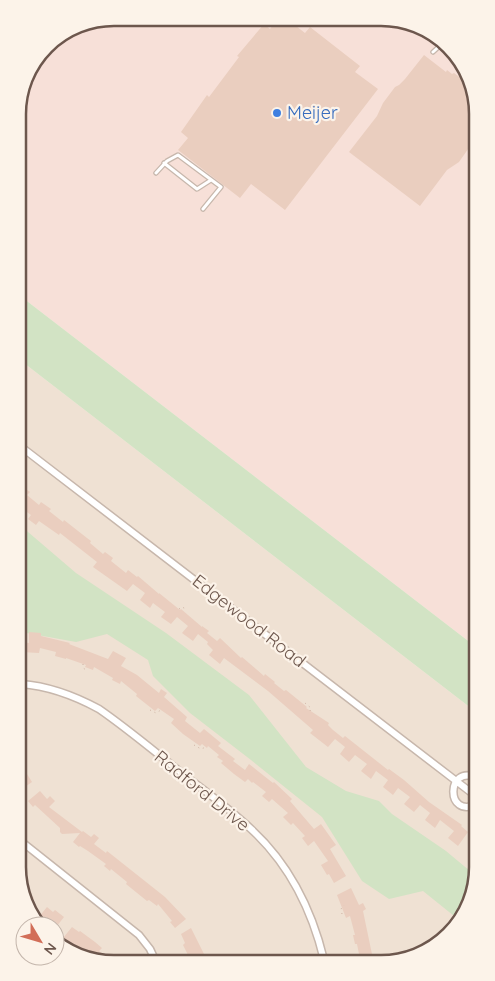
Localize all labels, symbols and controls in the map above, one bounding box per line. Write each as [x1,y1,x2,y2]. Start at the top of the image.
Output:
place label: Meijer [287,101,338,124]
marker: Meijer [271,107,283,119]
street label: Edgewood Road [188,569,311,672]
street label: Radford Drive [150,745,255,836]
north arrow [15,916,65,966]
text: N [40,939,61,959]

